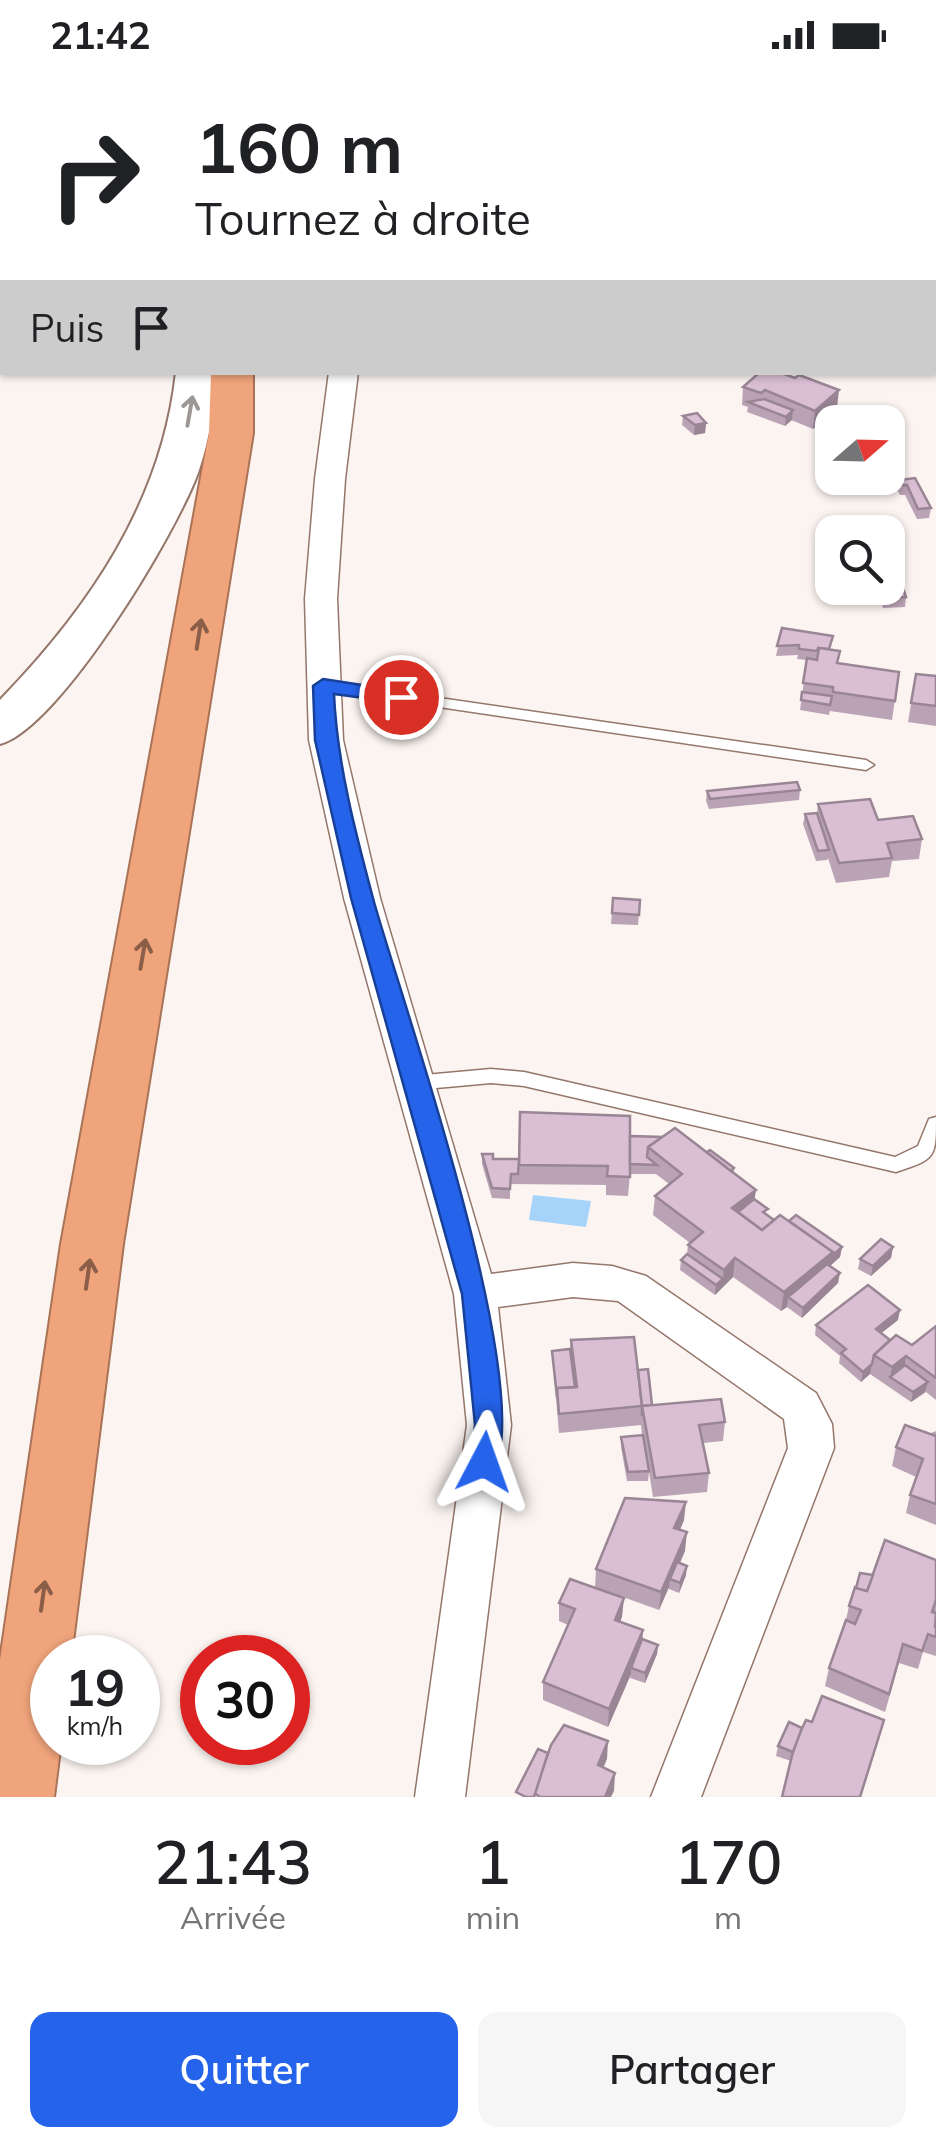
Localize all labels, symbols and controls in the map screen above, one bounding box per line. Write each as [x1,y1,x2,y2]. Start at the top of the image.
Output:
text: 21:42 [50,11,151,59]
text: 160 m [195,103,403,191]
icon: right [30,110,160,240]
text: Tournez à droite [195,190,531,246]
icon: arrive [124,300,179,355]
text: Puis [30,304,104,352]
one-way arrow [182,395,201,427]
north arrow [815,405,905,495]
map controls [815,405,905,605]
button: search [815,515,905,605]
one-way arrow [190,618,208,651]
pin [359,655,444,740]
icon: arrive [374,670,429,725]
one-way arrow [135,939,154,971]
one-way arrow [79,1259,97,1291]
position arrow [432,1410,536,1514]
one-way arrow [35,1581,53,1613]
speed limit sign: 30 [180,1635,310,1765]
text: 19 [65,1656,125,1719]
text: km/h [67,1710,123,1741]
text: 21:43 [154,1824,312,1899]
text: 1 [475,1824,511,1899]
text: 170 [674,1824,782,1899]
text: Arrivée [180,1897,286,1937]
text: min [466,1897,520,1937]
text: m [714,1897,742,1937]
button: Quitter [30,2012,458,2127]
button: Partager [478,2012,906,2127]

